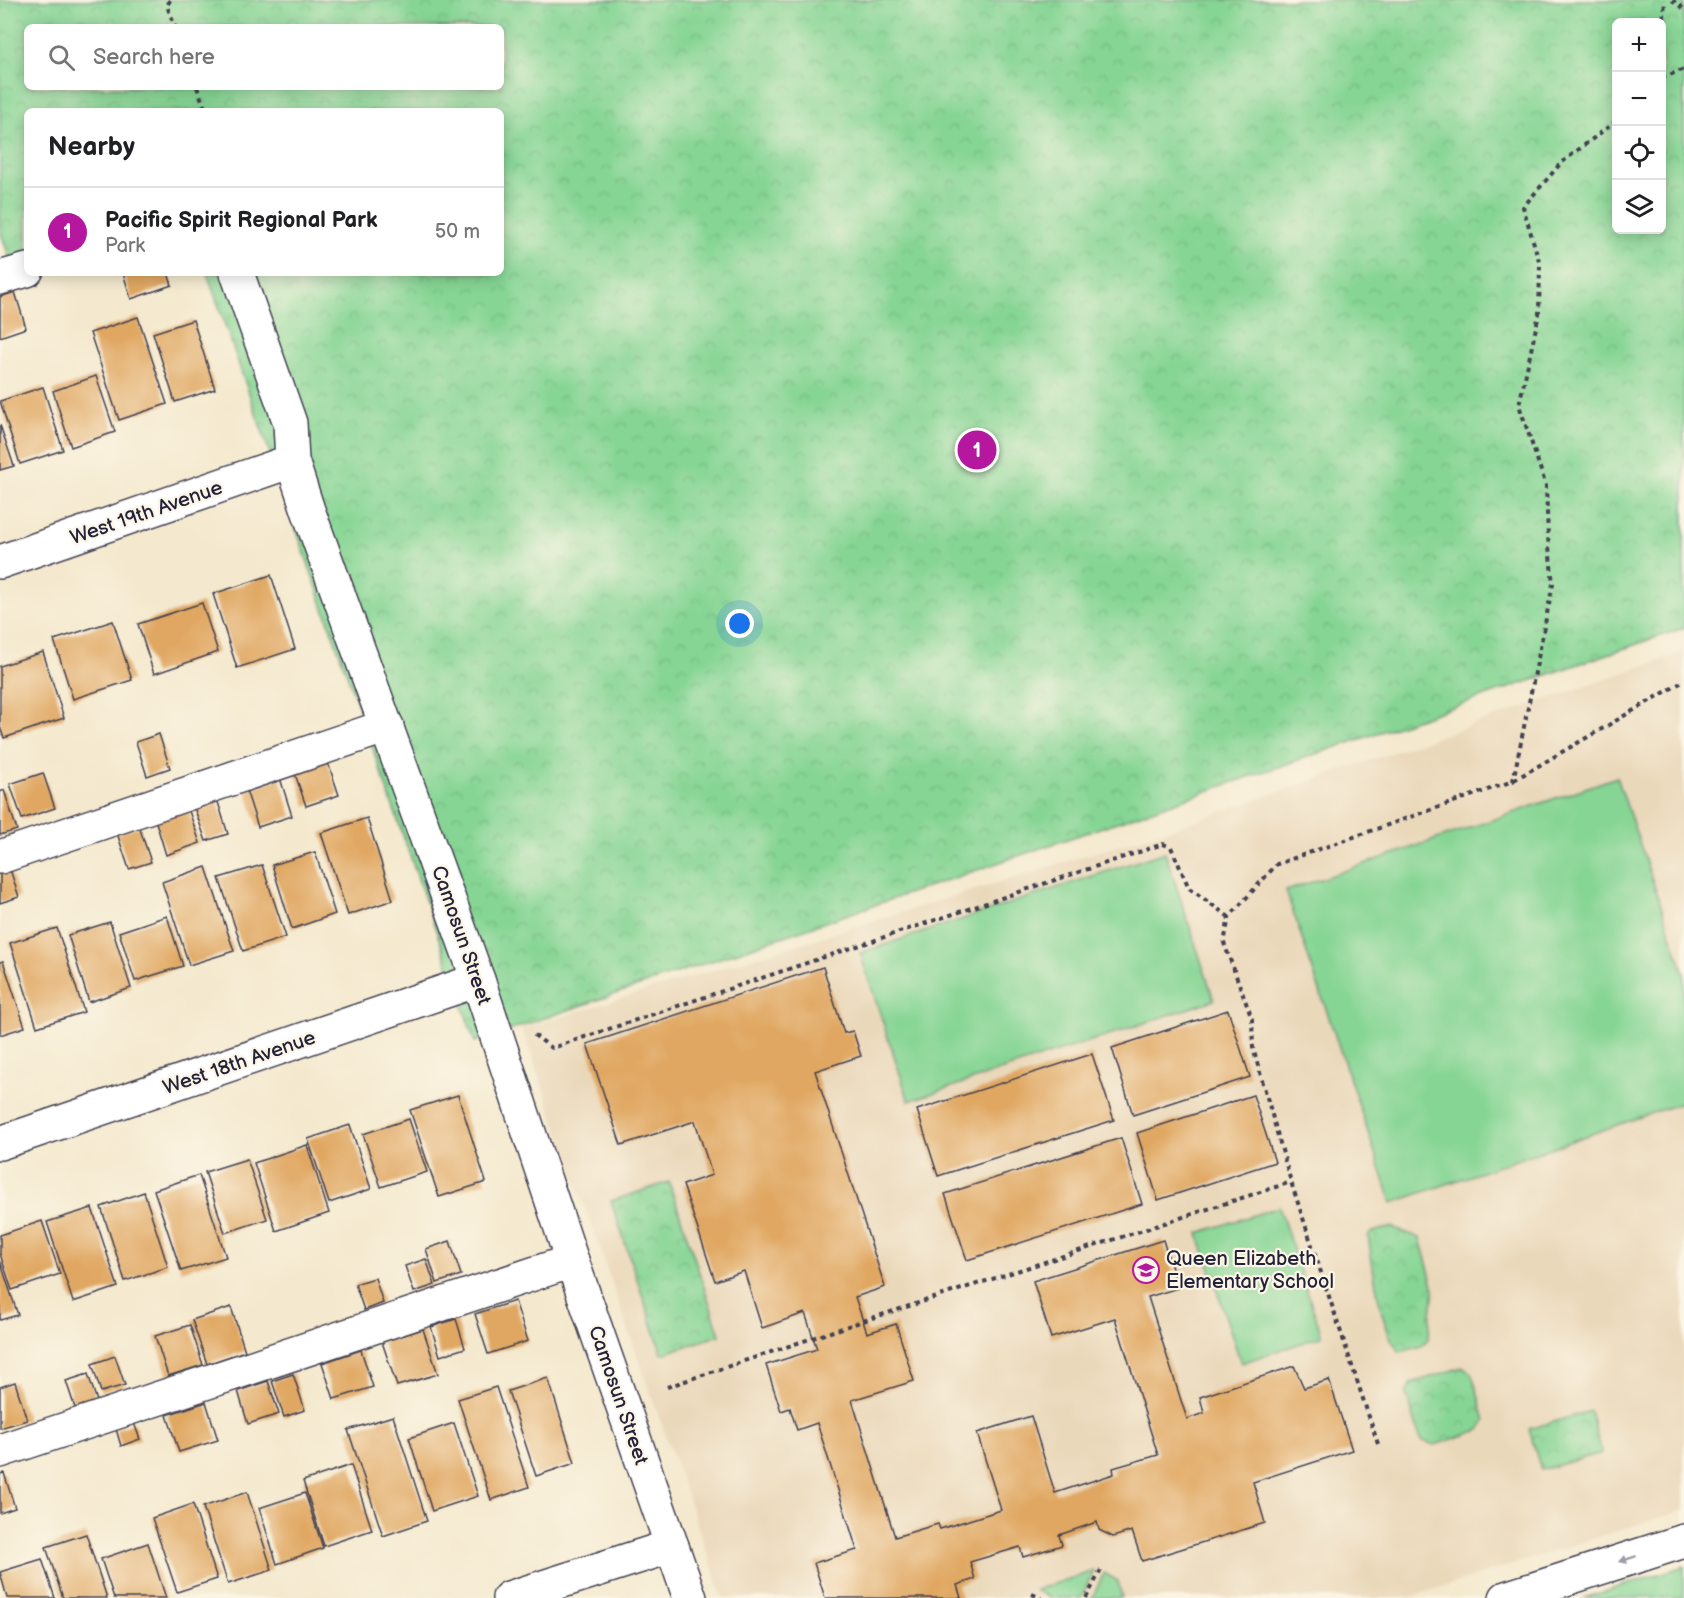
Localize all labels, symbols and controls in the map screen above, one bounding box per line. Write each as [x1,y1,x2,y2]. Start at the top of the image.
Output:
map controls [1612,18,1666,234]
button: + [1612,18,1666,72]
search box [24,24,504,90]
icon: search [45,41,78,74]
text: Search here [93,44,215,71]
button: − [1612,72,1666,126]
button: locate [1612,126,1666,180]
text: Nearby [48,132,135,163]
button: layers [1612,180,1666,234]
text: Pacific Spirit Regional Park [105,207,377,234]
text: 1 [63,220,72,244]
text: 50 m [435,220,480,244]
text: Park [105,234,145,258]
pin: 1 [958,428,996,472]
street label: West 19th Avenue [67,476,226,550]
your location [725,609,754,638]
street label: Camosun Street [426,863,496,1008]
street label: West 18th Avenue [160,1026,319,1100]
place label: Queen Elizabeth Elementary School [1166,1247,1334,1294]
school or university icon: Queen Elizabeth Elementary School [1131,1255,1161,1285]
street label: Camosun Street [583,1323,653,1468]
one-way arrow [1619,1555,1637,1564]

